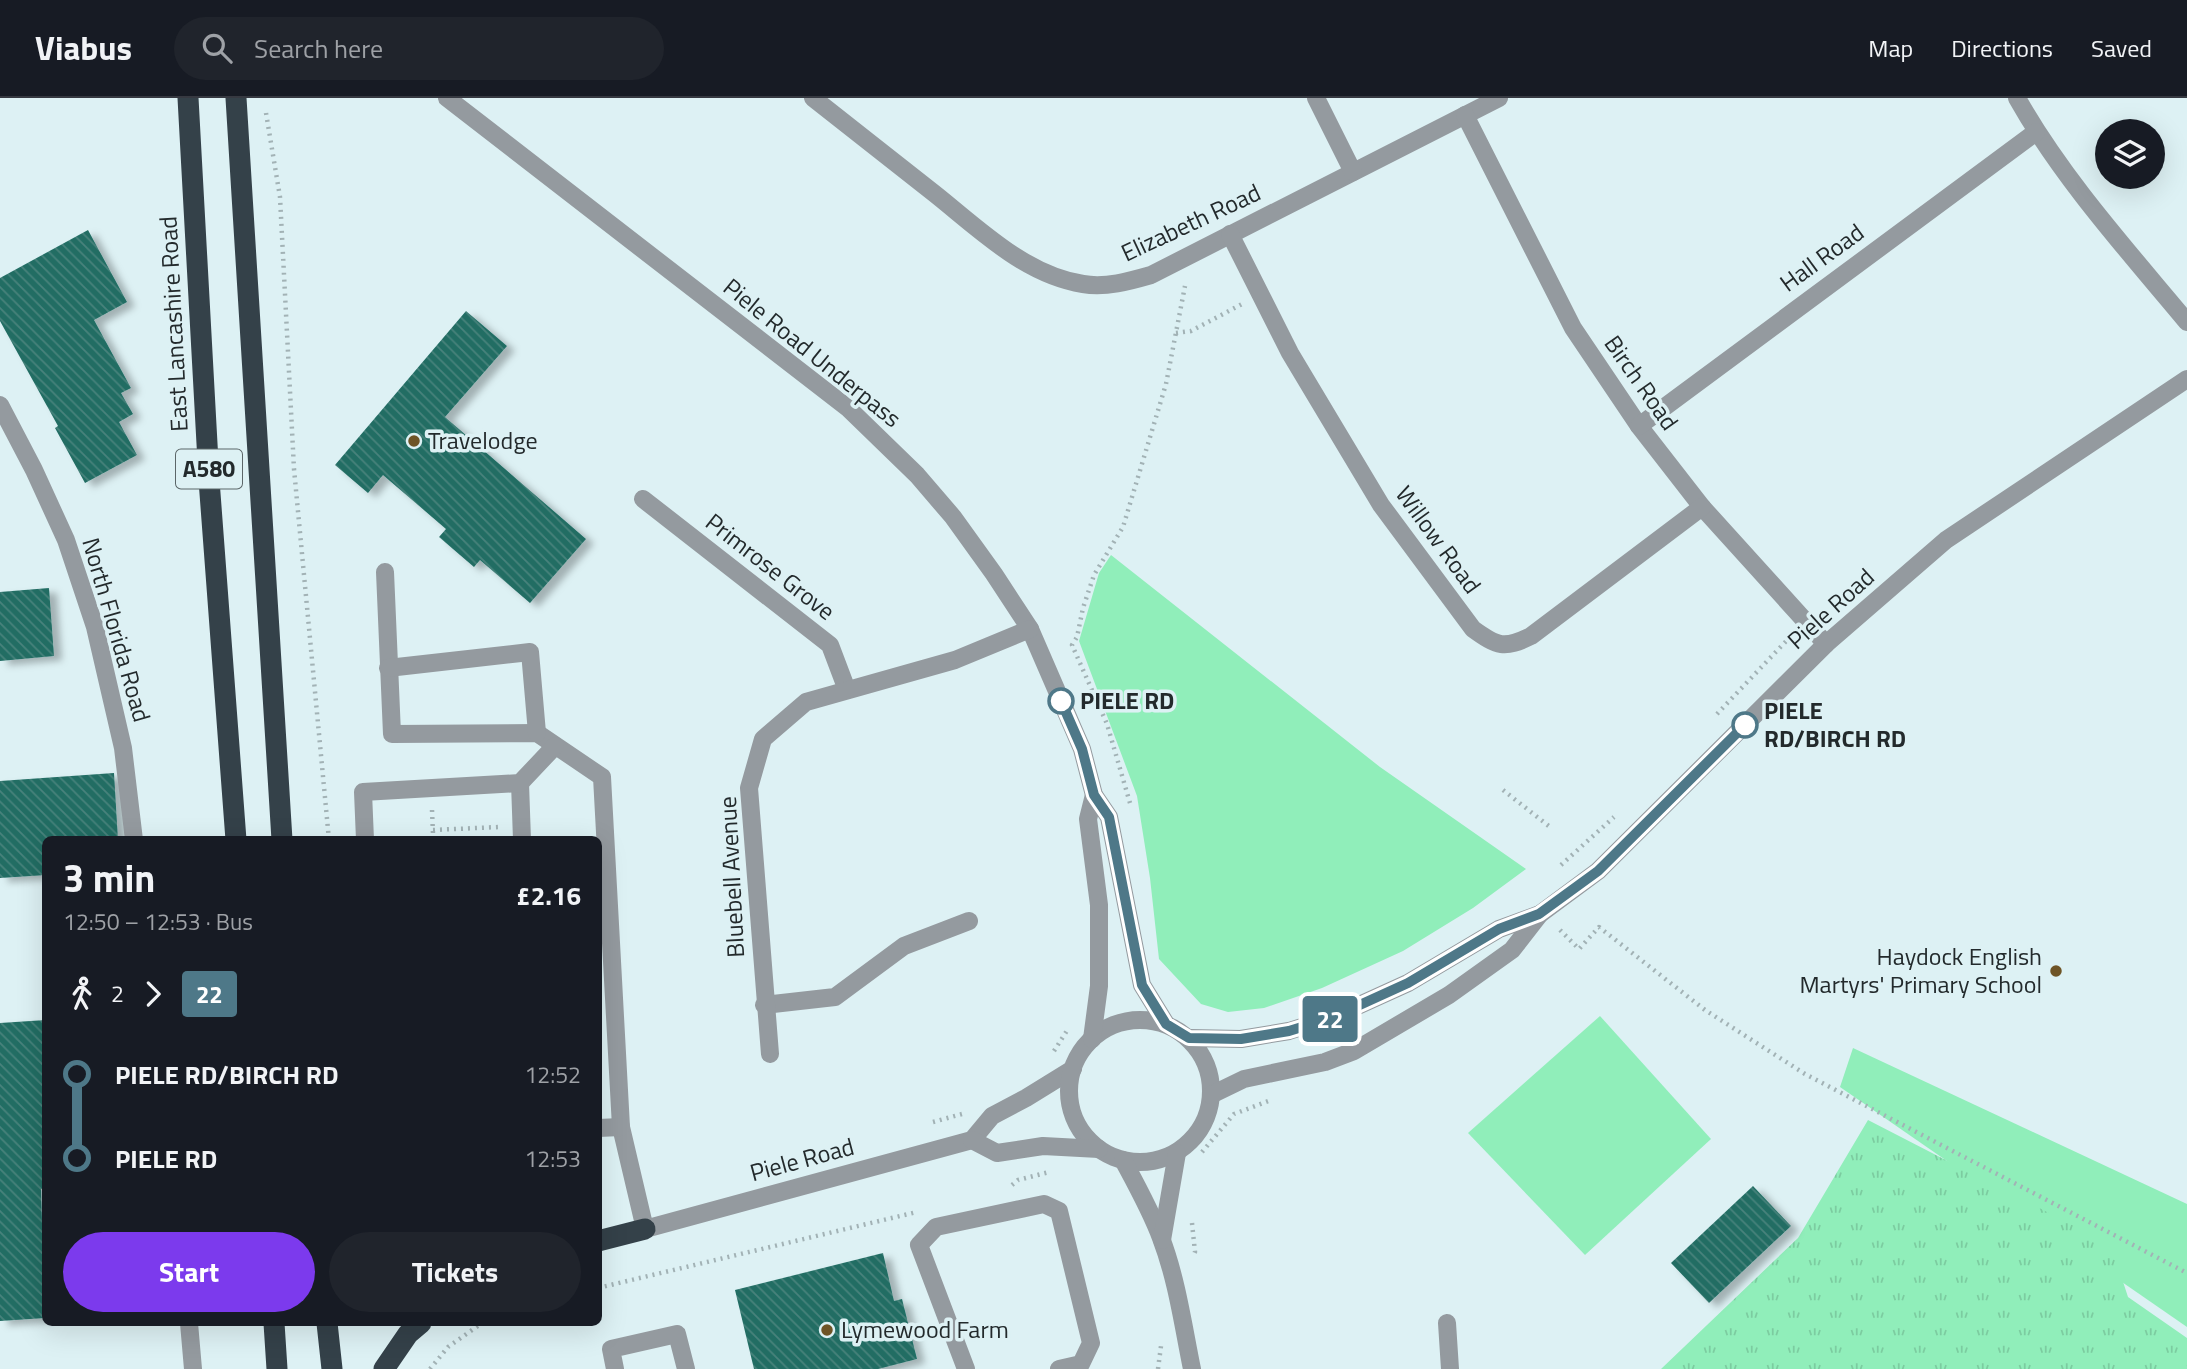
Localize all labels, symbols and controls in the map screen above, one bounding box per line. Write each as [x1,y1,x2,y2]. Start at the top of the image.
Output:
search box [174,17,664,80]
text: Viabus [35,23,132,73]
icon: search [198,29,236,67]
text: Search here [254,29,383,68]
text: Map [1868,30,1913,66]
text: Directions [1951,30,2053,66]
text: Saved [2091,30,2152,66]
map controls [2095,119,2165,189]
button: layers [2095,119,2165,189]
street label: Elizabeth Road [1115,174,1266,270]
street label: Hall Road [1772,214,1871,300]
street label: East Lancashire Road [149,215,197,433]
street label: Piele Road Underpass [716,269,910,436]
street label: Birch Road [1596,328,1688,437]
place label: Travelodge [428,422,538,458]
marker: Travelodge [406,433,422,449]
road number: A580 [176,450,242,488]
street label: Willow Road [1387,478,1490,601]
street label: Primrose Grove [698,504,843,628]
street label: North Florida Road [73,533,160,726]
street label: Piele Road [1779,559,1882,657]
place label: PIELE RD [1080,682,1174,718]
marker: PIELE RD [1048,688,1074,714]
place label: PIELE RD/BIRCH RD [1764,692,1906,756]
marker: PIELE RD/BIRCH RD [1732,712,1758,738]
street label: Bluebell Avenue [709,796,753,959]
text: 3 min [63,849,155,907]
text: £2.16 [516,876,581,915]
text: 12:50 – 12:53 · Bus [63,904,253,939]
place label: Haydock English Martyrs' Primary School [1799,938,2042,1002]
marker: Haydock English Martyrs' Primary School [2048,963,2064,979]
icon: walk [63,975,101,1013]
icon: forward [134,975,172,1013]
text: 2 [111,976,124,1011]
text: 22 [196,976,223,1012]
line badge: 22 [1298,996,1362,1042]
text: 22 [1317,1001,1343,1037]
text: PIELE RD/BIRCH RD [115,1055,339,1094]
text: 12:52 [524,1057,581,1092]
street label: Piele Road [746,1128,858,1190]
text: PIELE RD [115,1139,217,1178]
text: 12:53 [524,1141,581,1176]
button: Start [63,1232,315,1312]
button: Tickets [329,1232,581,1312]
place label: Lymewood Farm [841,1311,1009,1347]
marker: Lymewood Farm [819,1322,835,1338]

